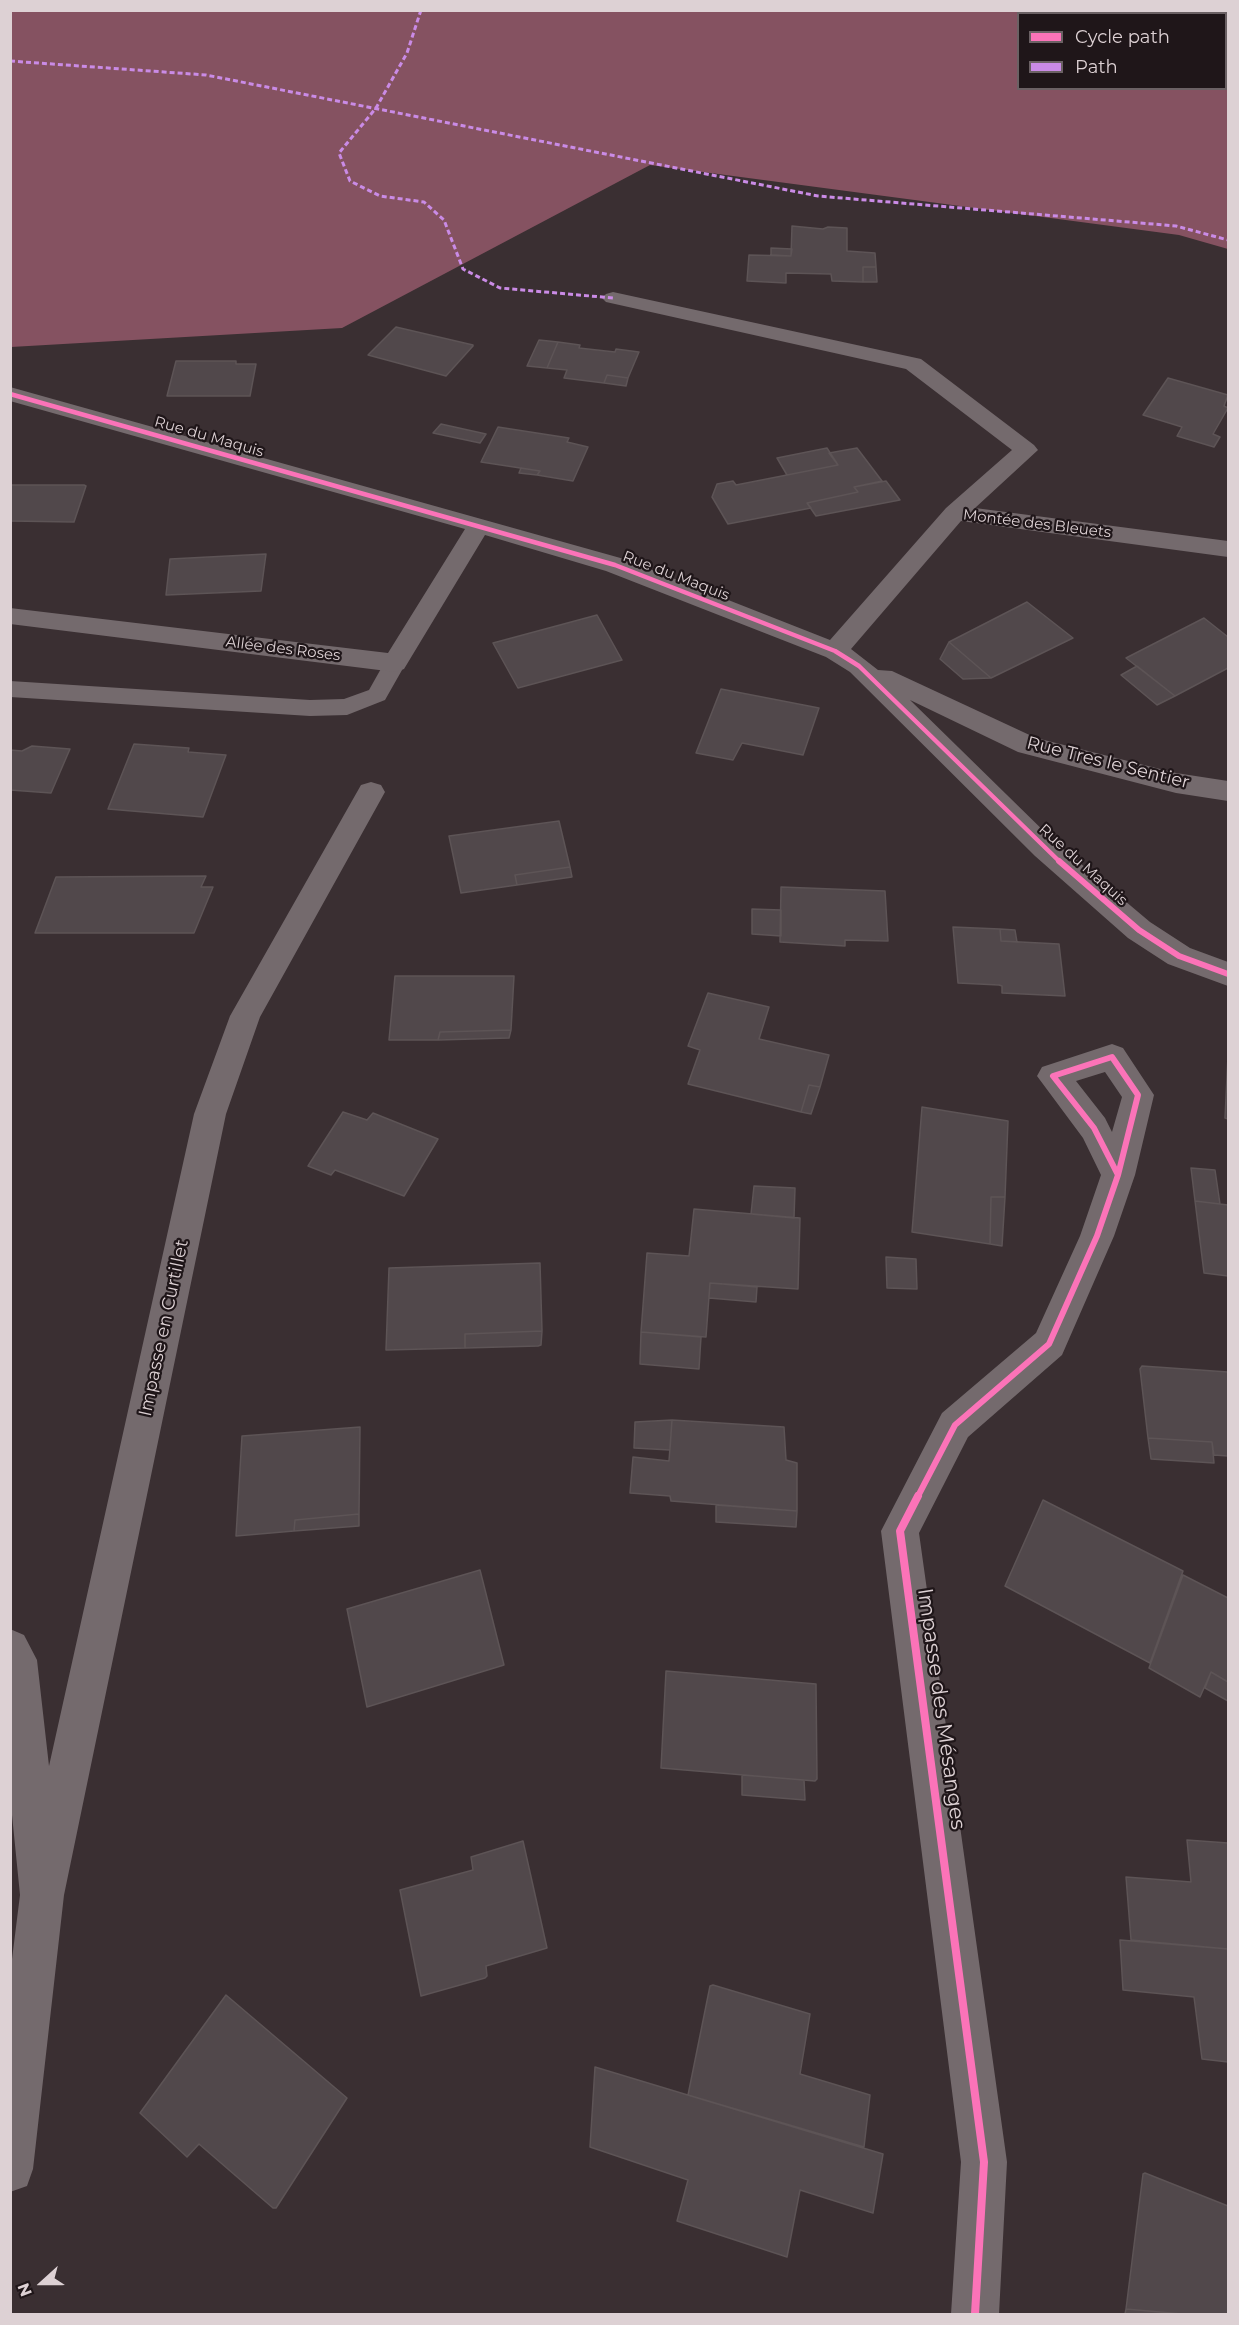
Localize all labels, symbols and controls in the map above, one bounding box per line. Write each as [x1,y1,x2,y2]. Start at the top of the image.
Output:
legend [1017,12,1227,90]
text: Cycle path [1075,26,1170,48]
text: Path [1075,56,1118,78]
street label: Rue du Maquis [152,413,266,461]
street label: Montée des Bleuets [962,506,1112,542]
street label: Rue du Maquis [620,547,732,605]
street label: Allée des Roses [225,633,341,665]
street label: Rue Tres le Sentier [1024,732,1192,794]
street label: Rue du Maquis [1035,821,1131,909]
street label: Impasse en Curtillet [135,1238,193,1418]
street label: Impasse des Mésanges [912,1587,970,1831]
north arrow [12,2253,72,2313]
text: N [14,2280,36,2299]

